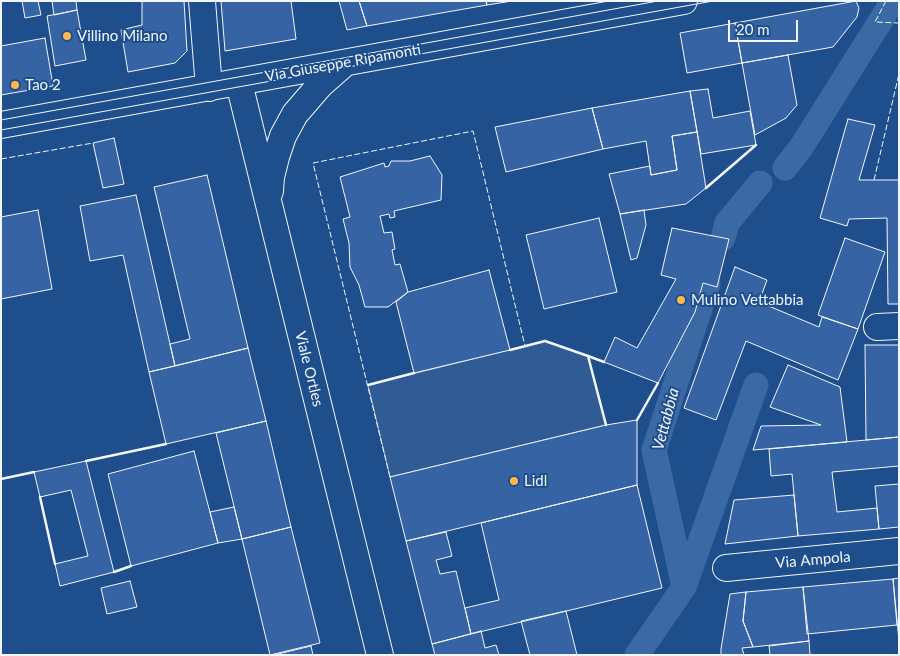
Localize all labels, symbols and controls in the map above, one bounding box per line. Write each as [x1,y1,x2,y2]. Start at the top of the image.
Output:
scale bar [730,10,800,42]
text: 20 m [736,20,770,38]
place label: Villino Milano [77,27,167,45]
marker: Villino Milano [61,30,73,42]
street label: Via Giuseppe Ripamonti [264,40,422,86]
place label: Tao 2 [25,76,61,94]
marker: Tao 2 [9,79,21,91]
place label: Mulino Vettabbia [691,291,803,309]
marker: Mulino Vettabbia [675,294,687,306]
street label: Viale Ortles [291,329,327,409]
water label: Vettabbia [648,386,684,452]
place label: Lidl [524,472,547,490]
marker: Lidl [508,475,520,487]
street label: Via Ampola [775,548,851,572]

